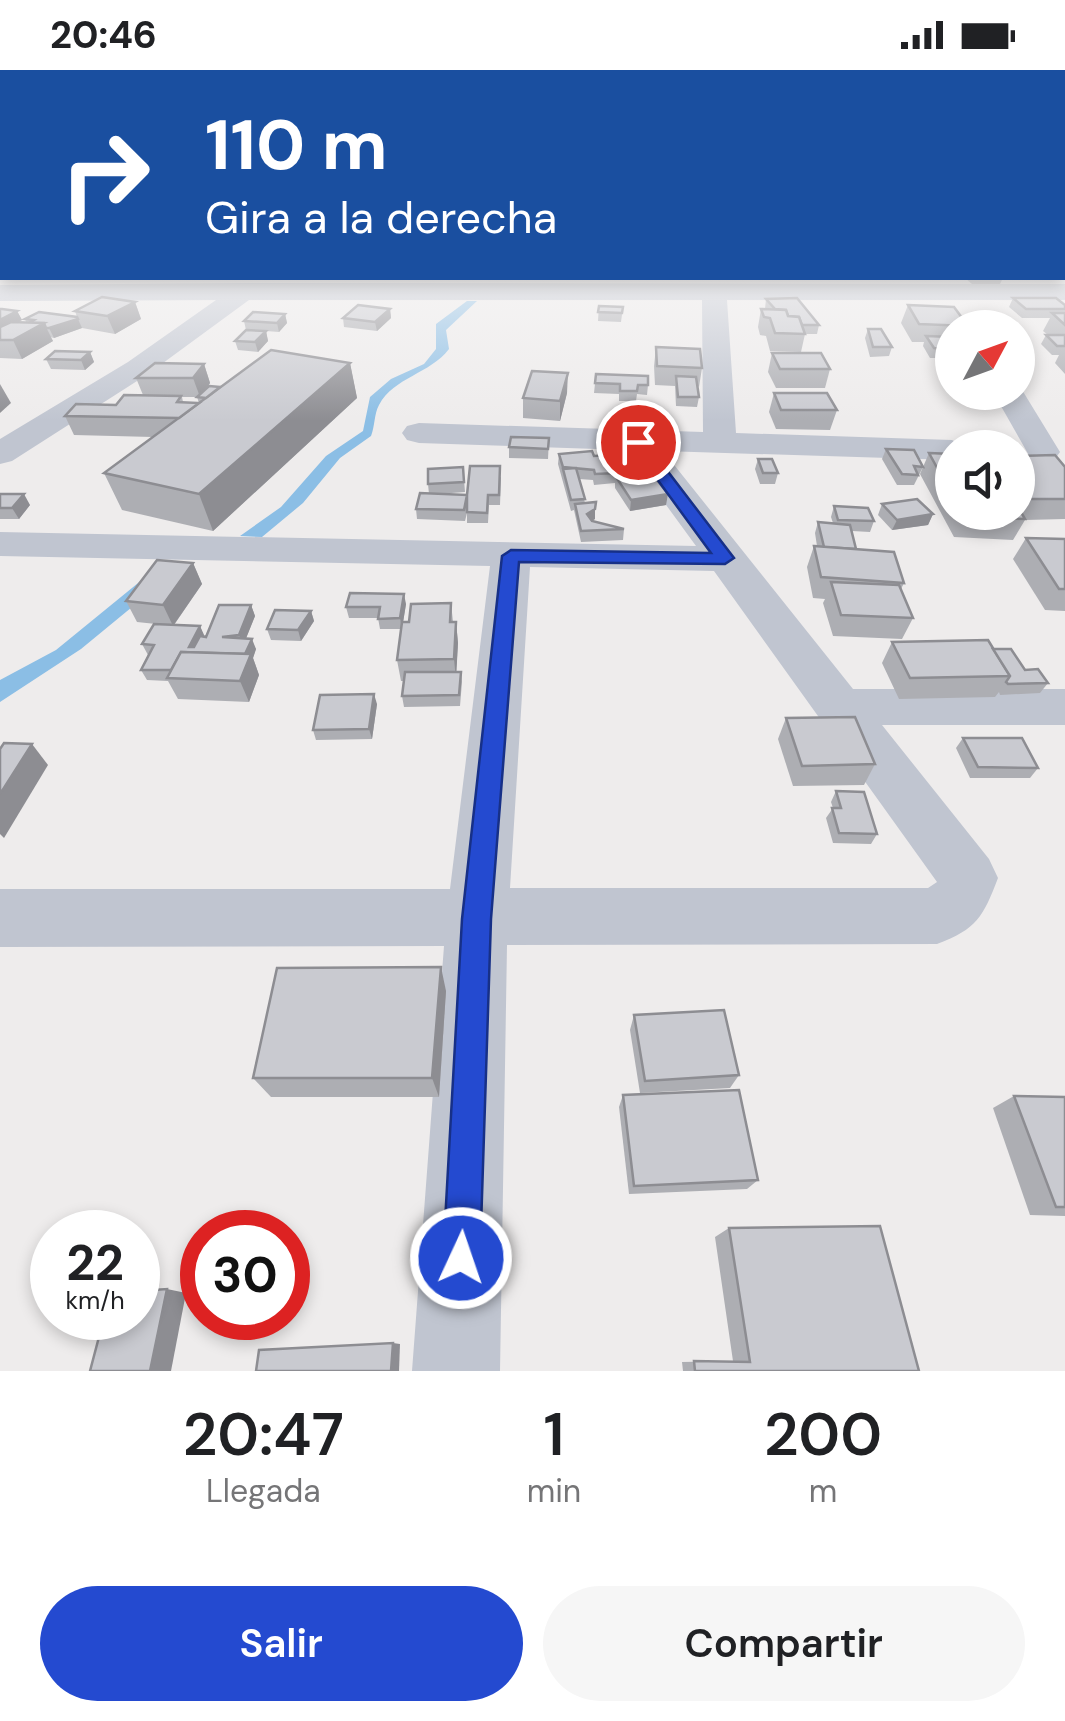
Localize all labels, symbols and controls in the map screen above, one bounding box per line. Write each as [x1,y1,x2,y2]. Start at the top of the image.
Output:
text: 20:46 [50,10,157,60]
text: 110 m [205,100,388,191]
icon: right [40,110,170,240]
text: Gira a la derecha [205,188,557,247]
north arrow [935,310,1035,410]
map controls [935,310,1035,530]
pin [596,400,681,485]
icon: arrive [611,415,666,470]
button: sound [935,430,1035,530]
position arrow [409,1206,513,1310]
speed limit sign: 30 [180,1210,310,1340]
text: 22 [66,1230,124,1296]
text: km/h [65,1284,125,1317]
text: 20:47 [183,1395,344,1474]
text: 1 [543,1395,564,1474]
text: 200 [764,1395,882,1474]
text: Llegada [206,1470,321,1512]
text: min [527,1470,581,1512]
text: m [809,1470,837,1512]
button: Salir [40,1586,523,1701]
button: Compartir [543,1586,1025,1701]

